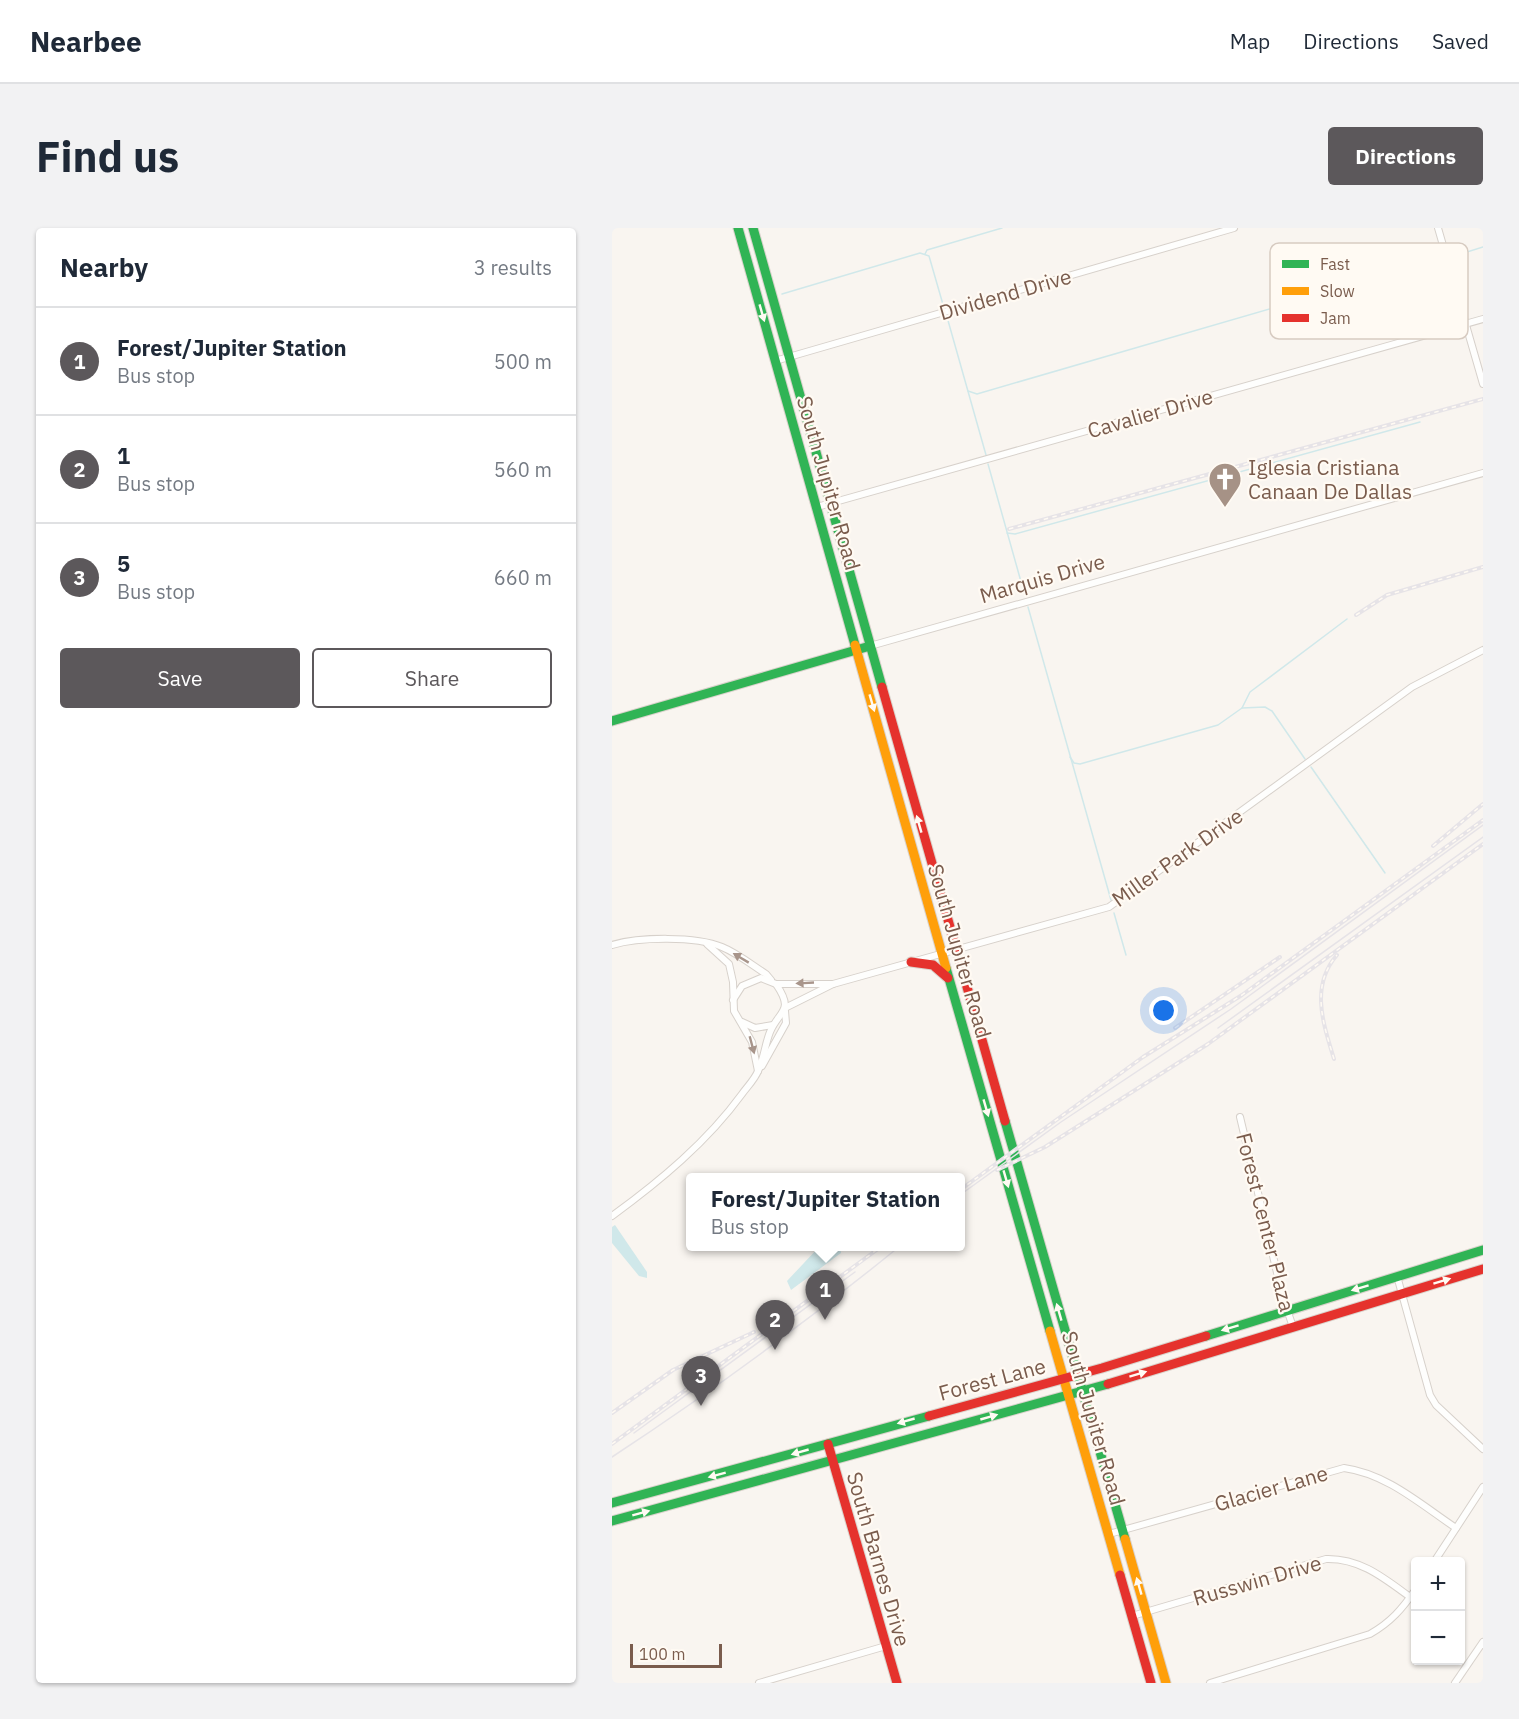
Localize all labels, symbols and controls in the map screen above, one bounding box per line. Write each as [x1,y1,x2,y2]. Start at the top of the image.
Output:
text: Nearbee [30,23,142,60]
text: Map [1230,27,1270,55]
text: Directions [1303,27,1399,55]
text: Saved [1432,27,1489,55]
button: Directions [1328,127,1483,185]
text: Find us [36,129,179,184]
legend [1270,243,1468,339]
text: Nearby [60,250,148,284]
text: 3 results [474,254,552,281]
text: Fast [1320,254,1350,274]
street label: Dividend Drive [936,262,1074,326]
text: Slow [1320,281,1355,301]
one-way arrow [758,304,767,322]
text: Jam [1320,308,1351,328]
text: Forest/Jupiter Station [117,333,347,362]
text: 1 [74,348,86,375]
text: 500 m [494,348,552,375]
text: Bus stop [117,362,195,389]
street label: Cavalier Drive [1084,382,1216,444]
street label: South Jupiter Road [791,393,867,573]
text: 1 [117,441,130,470]
place label: Iglesia Cristiana Canaan De Dallas [1248,453,1412,505]
text: 2 [74,456,86,483]
text: 560 m [494,456,552,483]
church icon: Iglesia Cristiana Canaan De Dallas [1207,461,1243,508]
text: Bus stop [117,470,195,497]
street label: Marquis Drive [976,547,1108,609]
text: 5 [117,549,130,578]
text: 3 [74,564,86,591]
text: 660 m [494,564,552,591]
text: Bus stop [117,578,195,605]
button: Save [60,648,300,708]
button: Share [312,648,552,708]
one-way arrow [868,694,877,712]
street label: Miller Park Drive [1106,801,1248,913]
one-way arrow [914,815,924,833]
street label: South Jupiter Road [922,861,998,1041]
one-way arrow [733,953,749,964]
one-way arrow [795,979,814,988]
your location [1149,996,1178,1025]
one-way arrow [747,1036,757,1054]
one-way arrow [982,1099,991,1117]
street label: Forest Center Plaza [1230,1130,1302,1314]
one-way arrow [1002,1170,1011,1188]
popup [686,1173,965,1251]
text: Forest/Jupiter Station [711,1184,940,1213]
text: Bus stop [711,1213,789,1240]
pin: 1 [806,1270,844,1320]
one-way arrow [1433,1276,1451,1285]
one-way arrow [1351,1284,1369,1293]
pin: 2 [756,1300,794,1350]
one-way arrow [1054,1303,1063,1321]
one-way arrow [1221,1324,1239,1333]
street label: South Jupiter Road [1056,1328,1132,1508]
street label: Forest Lane [935,1351,1049,1407]
pin: 3 [682,1356,721,1406]
one-way arrow [1130,1369,1148,1378]
one-way arrow [980,1412,998,1421]
one-way arrow [897,1417,915,1427]
one-way arrow [791,1447,810,1457]
street label: Glacier Lane [1211,1458,1331,1518]
street label: South Barnes Drive [841,1469,917,1649]
one-way arrow [708,1470,726,1480]
one-way arrow [632,1508,650,1517]
street label: Russwin Drive [1189,1548,1325,1612]
map controls [1411,1557,1465,1665]
button: + [1411,1557,1465,1611]
one-way arrow [1134,1577,1143,1595]
button: − [1411,1611,1465,1665]
scale bar [630,1641,722,1668]
text: 100 m [639,1644,686,1664]

